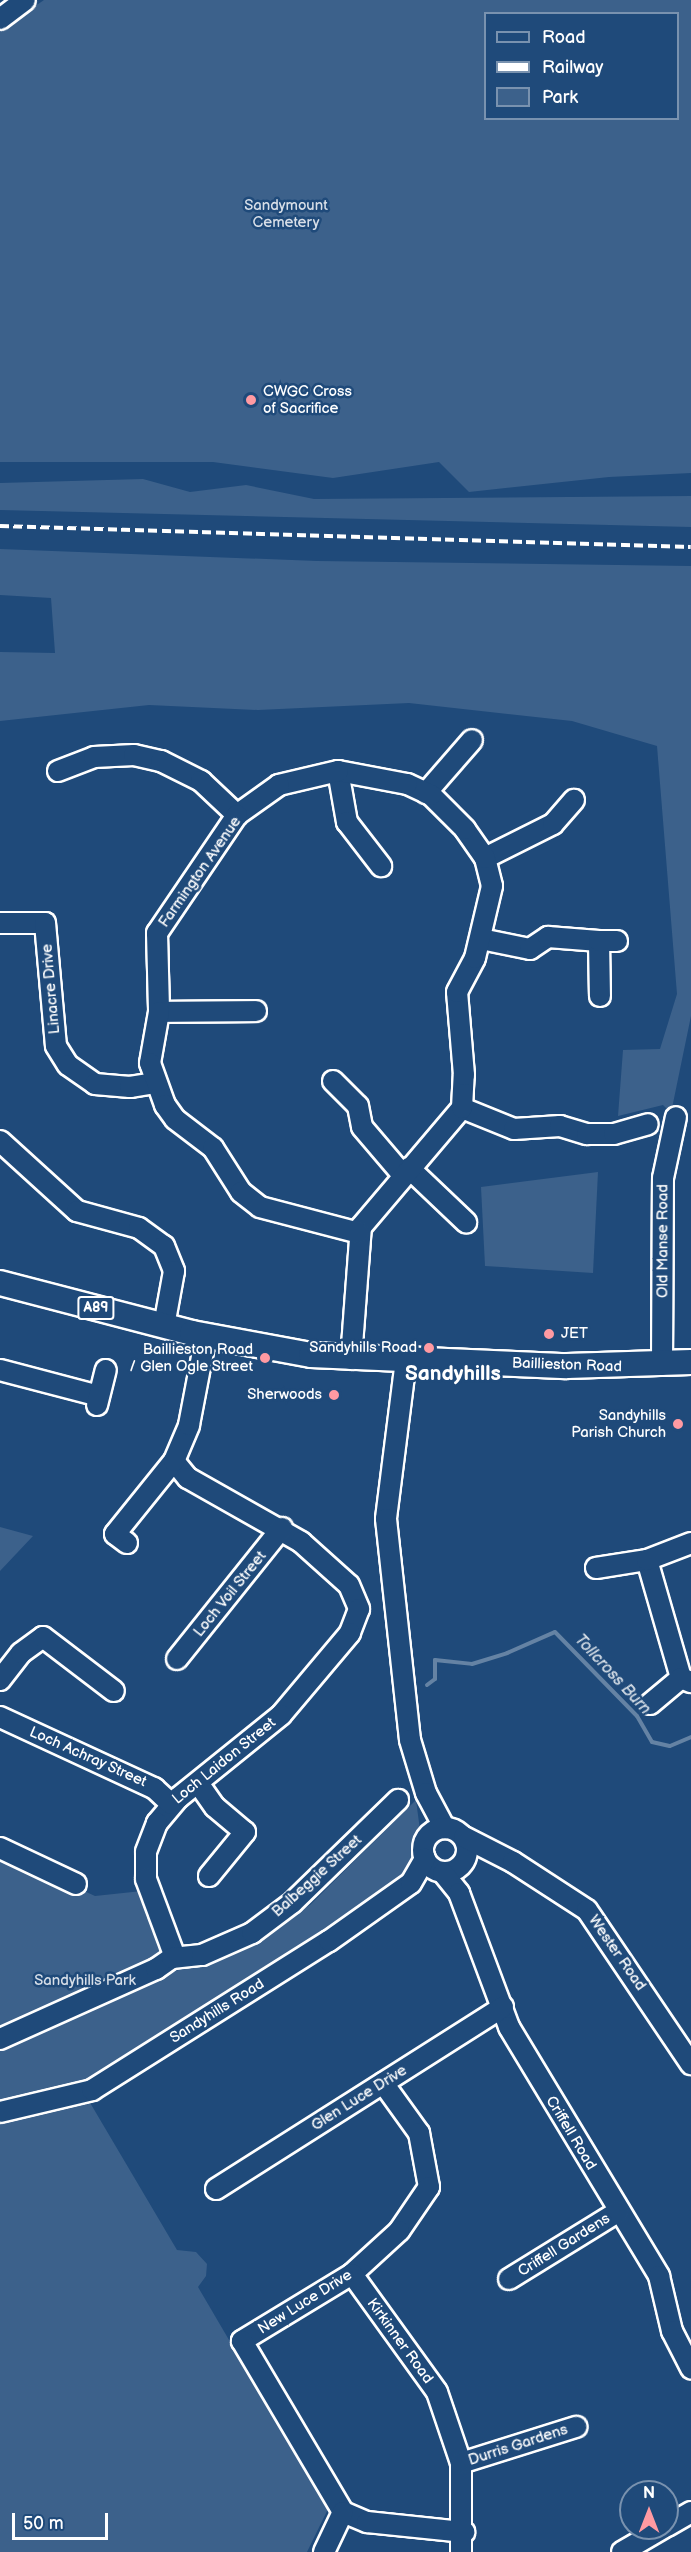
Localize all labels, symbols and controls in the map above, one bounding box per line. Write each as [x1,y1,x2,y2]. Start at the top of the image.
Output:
legend [484,12,679,120]
text: Road [542,27,586,48]
text: Railway [542,57,604,78]
text: Park [542,87,578,108]
park label: Sandymount Cemetery [244,196,328,231]
place label: CWGC Cross of Sacrifice [263,382,352,417]
marker: CWGC Cross of Sacrifice [244,393,258,407]
street label: Farmington Avenue [155,813,245,931]
street label: Linacre Drive [38,943,64,1035]
street label: Old Manse Road [654,1184,672,1298]
road number: A89 [76,1297,116,1319]
place label: JET [561,1325,588,1343]
marker: JET [542,1327,556,1341]
place label: Sandyhills Road [309,1339,417,1357]
place label: Baillieston Road / Glen Ogle Street [129,1340,253,1375]
marker: Sandyhills Road [422,1341,436,1355]
marker: Baillieston Road / Glen Ogle Street [258,1351,272,1365]
street label: Baillieston Road [512,1354,622,1376]
district label: Sandyhills [405,1361,501,1387]
place label: Sherwoods [247,1386,322,1404]
marker: Sherwoods [327,1388,341,1402]
place label: Sandyhills Parish Church [571,1406,666,1441]
marker: Sandyhills Parish Church [671,1417,685,1431]
street label: Loch Voil Street [190,1547,270,1641]
water label: Tollcross Burn [570,1631,654,1719]
street label: Loch Laidon Street [169,1714,279,1808]
street label: Loch Achray Street [26,1723,150,1791]
street label: Balbeggie Street [268,1831,366,1921]
street label: Wester Road [584,1912,650,1994]
park label: Sandyhills Park [34,1972,136,1990]
street label: Sandyhills Road [167,1975,267,2047]
street label: Glen Luce Drive [308,2061,410,2135]
street label: Criffell Road [542,2093,600,2173]
street label: Criffell Gardens [515,2210,613,2280]
street label: New Luce Drive [255,2266,355,2338]
street label: Kirkinner Road [363,2295,437,2387]
street label: Durris Gardens [466,2420,570,2470]
north arrow [619,2480,679,2540]
text: N [643,2484,655,2503]
scale bar [15,2501,111,2539]
text: 50 m [23,2513,64,2534]

